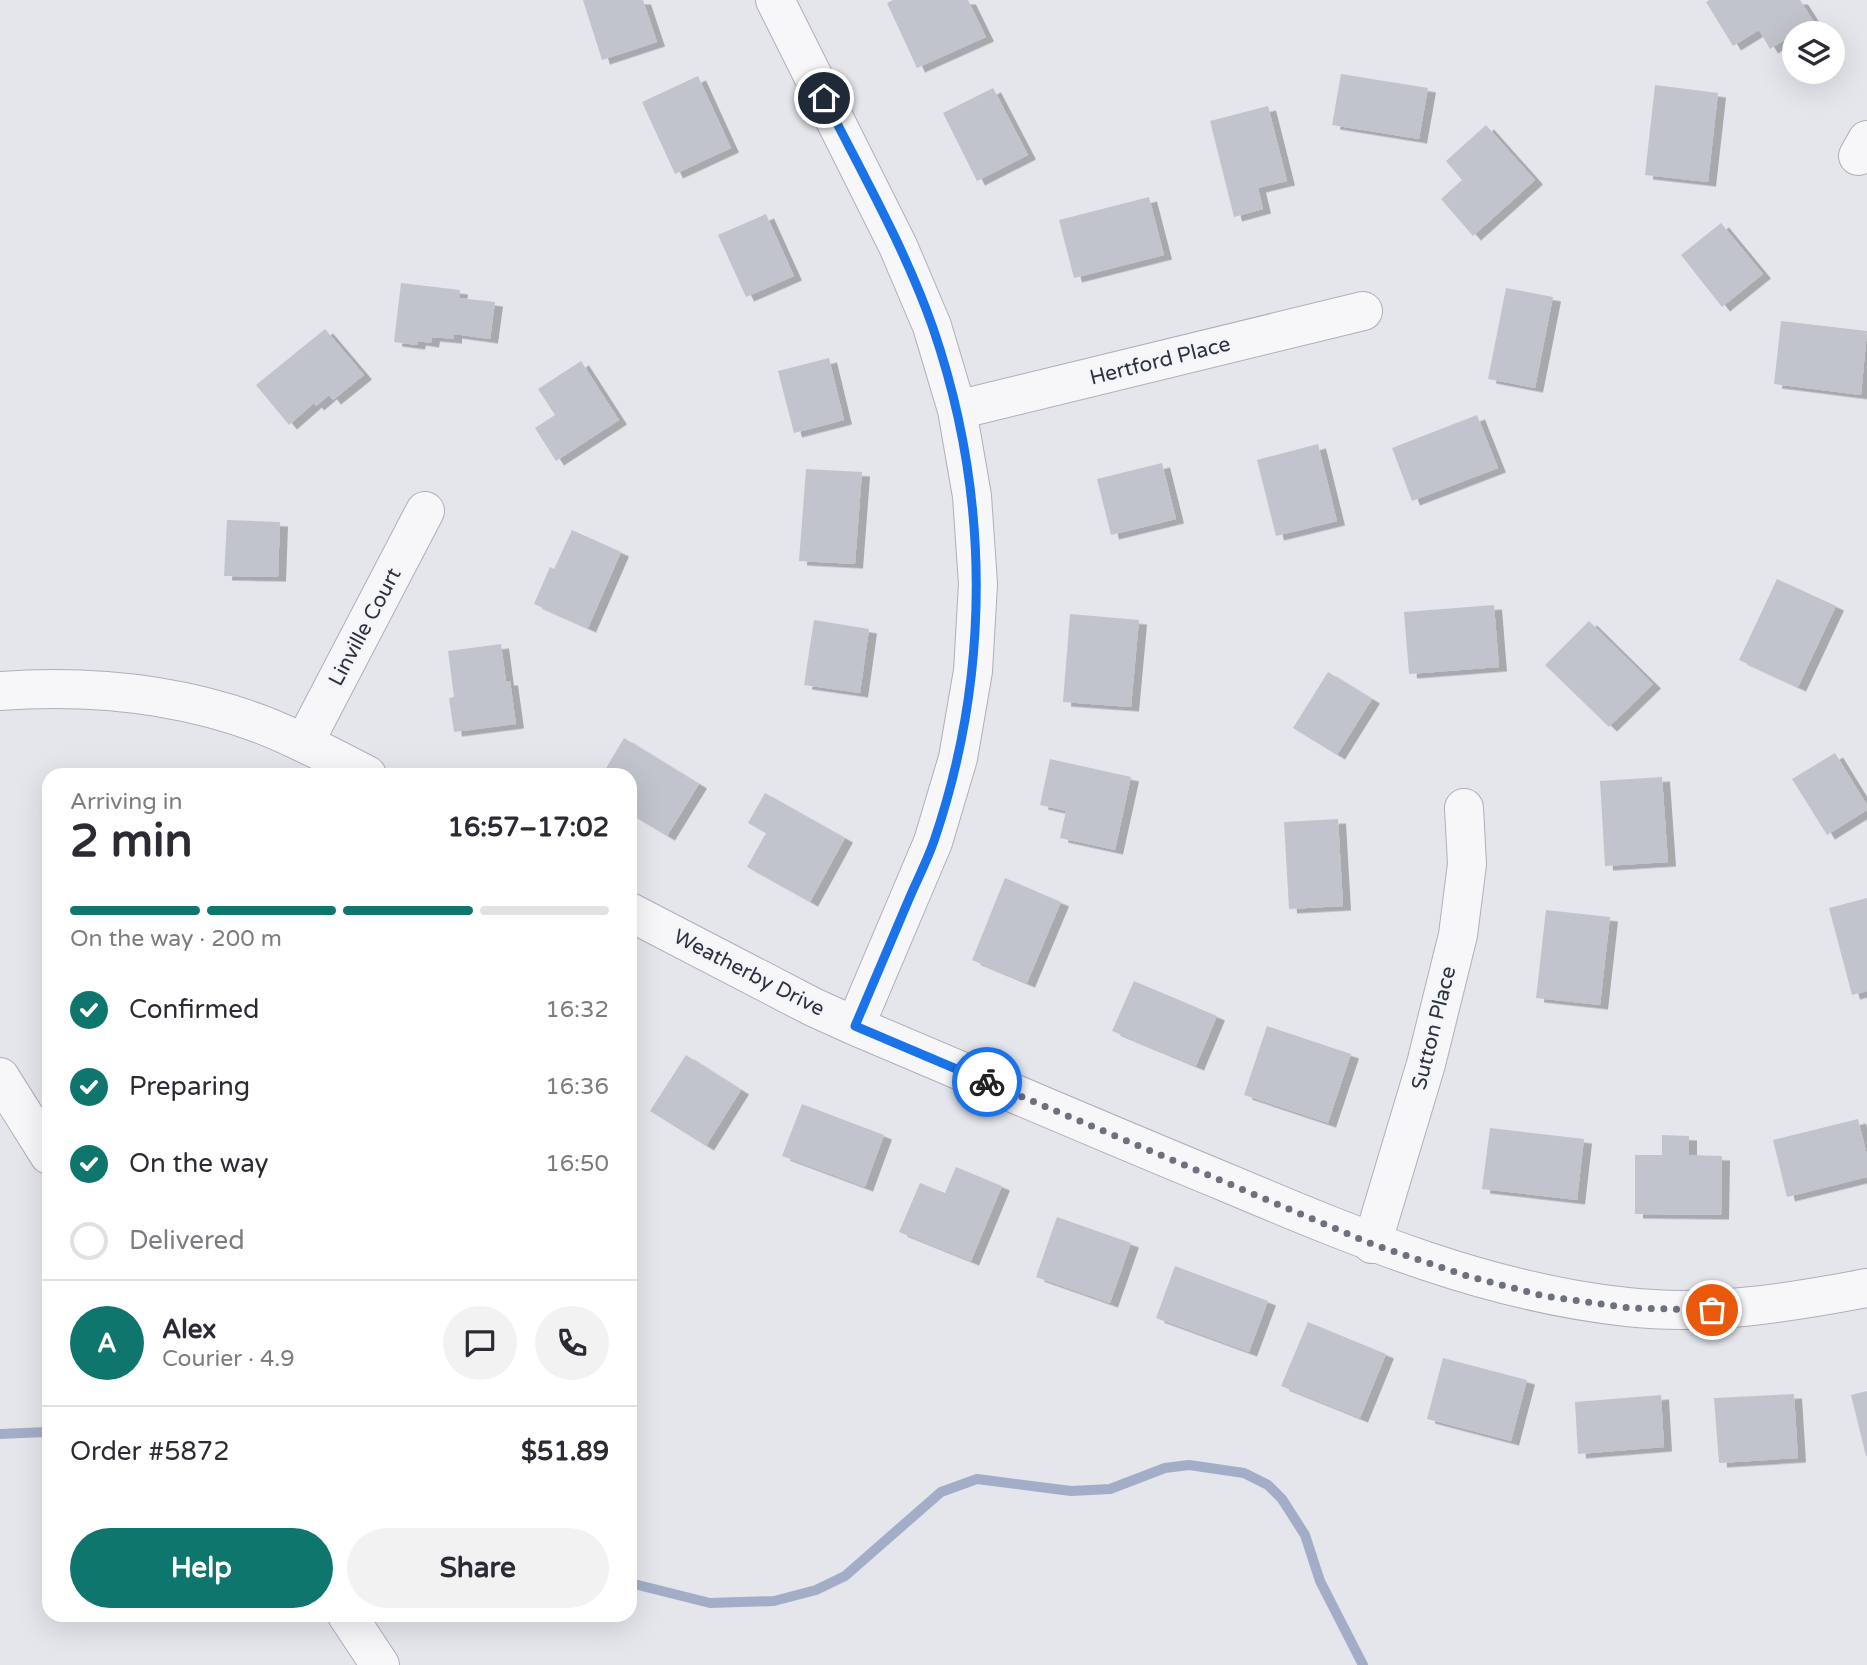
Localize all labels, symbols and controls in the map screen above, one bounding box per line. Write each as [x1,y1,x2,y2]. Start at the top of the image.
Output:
map controls [1782,21,1845,84]
button: layers [1782,21,1845,84]
pin [794,68,854,128]
icon: home [805,79,843,117]
street label: Hertford Place [1087,331,1233,391]
street label: Linville Court [323,564,407,690]
text: Arriving in [70,788,183,816]
text: 16:57–17:02 [448,812,609,843]
text: 2 min [70,814,193,869]
street label: Weatherby Drive [669,924,829,1022]
text: On the way · 200 m [70,925,282,953]
street label: Sutton Place [1407,964,1461,1092]
icon: check [70,991,108,1029]
text: Confirmed [129,994,259,1025]
text: 16:32 [545,996,609,1024]
courier [952,1047,1022,1117]
icon: bike [968,1063,1006,1101]
icon: check [70,1068,108,1106]
text: Preparing [129,1071,250,1102]
text: 16:36 [545,1073,609,1101]
icon: check [70,1145,108,1183]
text: On the way [129,1148,269,1179]
text: 16:50 [545,1150,609,1178]
text: Delivered [129,1225,245,1256]
pin [1682,1280,1742,1340]
icon: bag [1693,1291,1731,1329]
button: chat [443,1306,517,1380]
button: phone [535,1306,609,1380]
text: Alex [162,1314,216,1345]
text: A [97,1328,117,1359]
text: Courier · 4.9 [162,1345,295,1373]
text: Order #5872 [70,1436,230,1467]
text: $51.89 [521,1436,609,1467]
button: Help [70,1528,333,1608]
button: Share [347,1528,609,1608]

